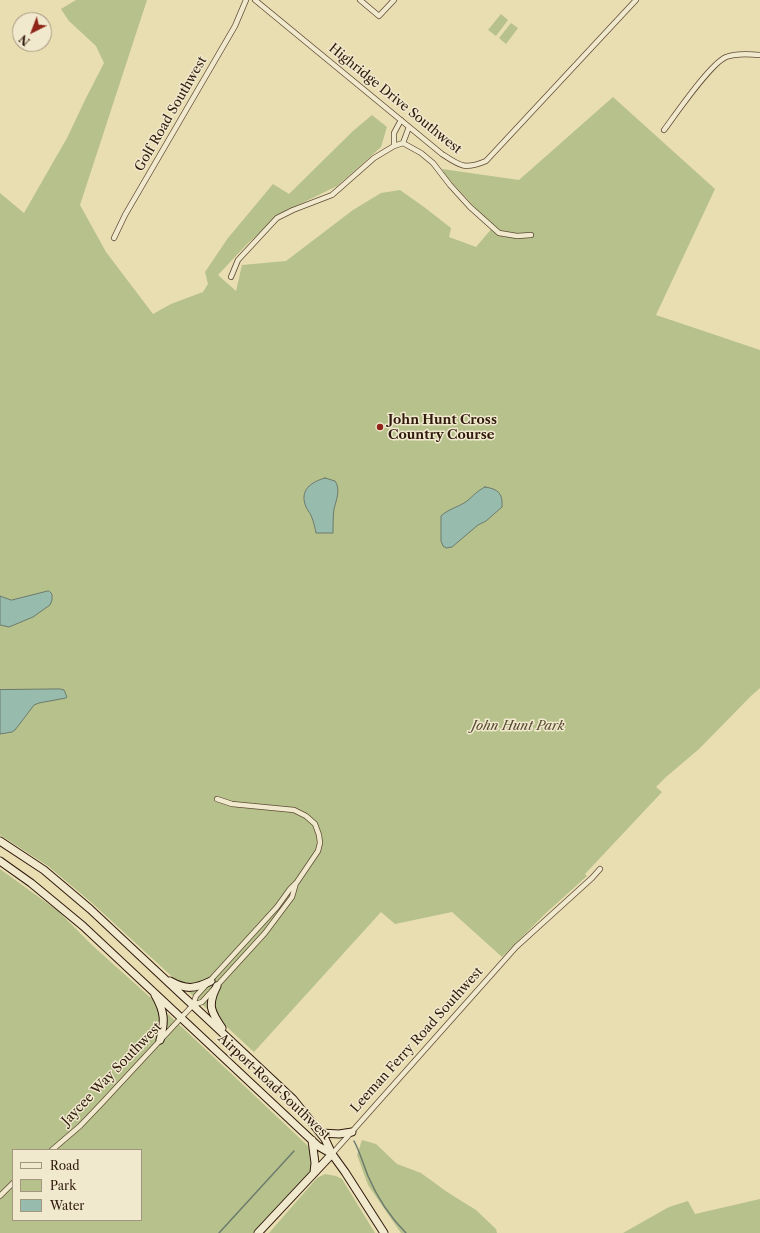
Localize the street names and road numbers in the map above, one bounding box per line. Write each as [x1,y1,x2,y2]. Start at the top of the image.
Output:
street label: Highridge Drive Southwest [325,41,465,157]
street label: Golf Road Southwest [132,54,210,174]
street label: Leeman Ferry Road Southwest [348,964,486,1116]
street label: Jaycee Way Southwest [59,1019,165,1129]
street label: Airport Road Southwest [214,1031,334,1143]

